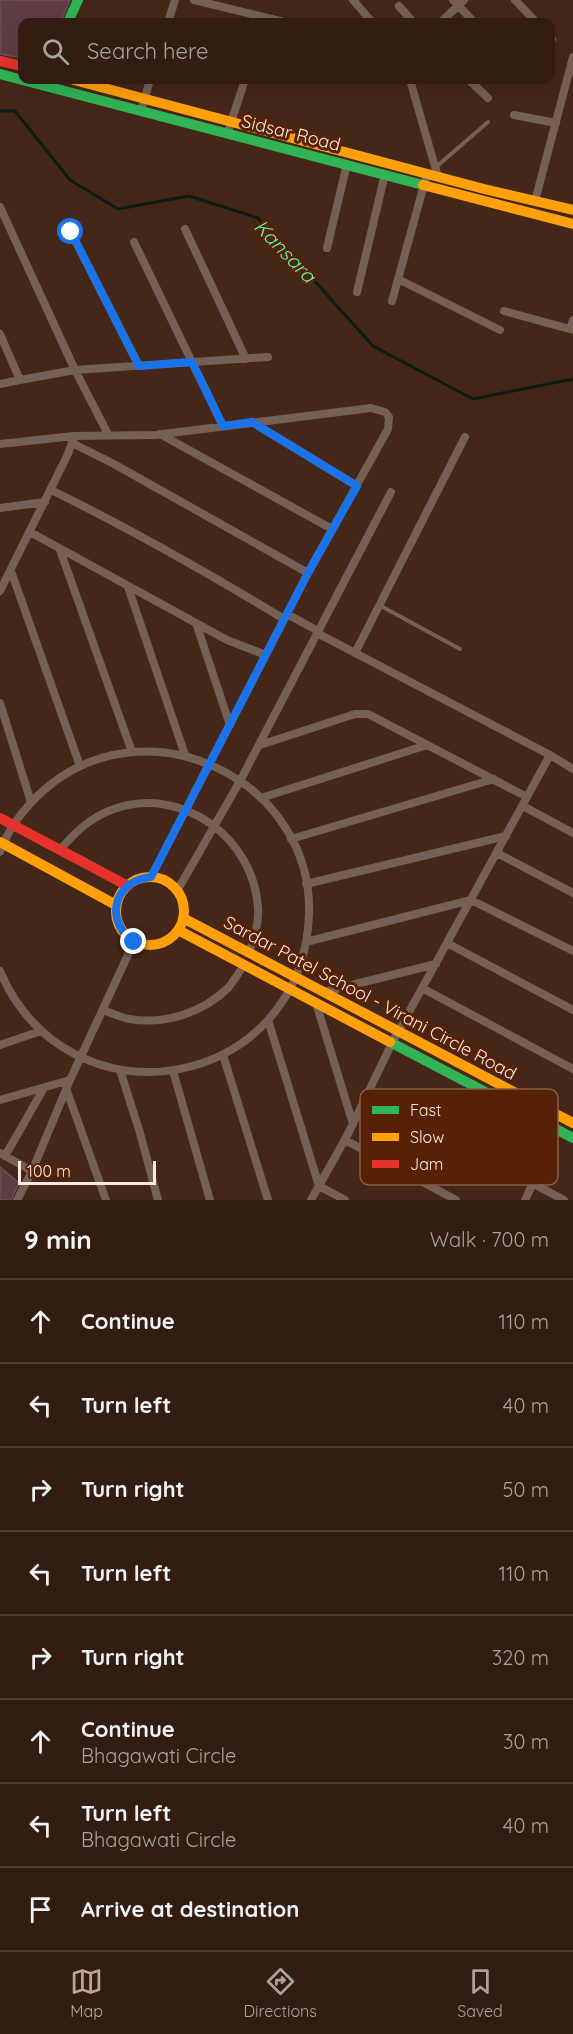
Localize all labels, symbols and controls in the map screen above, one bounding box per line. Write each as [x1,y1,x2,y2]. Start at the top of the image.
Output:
search box [18,18,555,84]
icon: search [39,35,72,68]
text: Search here [87,37,208,65]
street label: Sidsar Road [239,109,343,156]
water label: Kansara [249,214,323,289]
route start [57,218,83,244]
street label: Sardar Patel School - Virani Circle Road [220,910,521,1085]
route end [120,928,146,954]
legend [360,1089,558,1185]
text: Fast [410,1100,441,1120]
text: Slow [410,1127,444,1147]
text: Jam [410,1154,443,1174]
scale bar [18,1158,156,1186]
text: 100 m [27,1161,71,1181]
text: 9 min [24,1223,92,1256]
text: Walk · 700 m [430,1227,549,1252]
icon: ahead [24,1305,57,1338]
text: Continue [81,1307,175,1335]
text: 110 m [499,1309,549,1334]
icon: left [24,1389,57,1422]
text: Turn left [81,1391,171,1419]
text: 40 m [503,1393,549,1418]
icon: right [24,1473,57,1506]
text: Turn right [81,1475,185,1503]
text: 50 m [503,1477,549,1502]
icon: left [24,1557,57,1590]
text: Turn left [81,1559,171,1587]
text: 110 m [499,1561,549,1586]
icon: right [24,1641,57,1674]
text: Turn right [81,1643,185,1671]
text: 320 m [492,1645,549,1670]
text: Continue [81,1715,175,1743]
icon: ahead [24,1725,57,1758]
text: 30 m [503,1729,549,1754]
text: Bhagawati Circle [81,1743,236,1768]
text: Turn left [81,1799,171,1827]
icon: left [24,1809,57,1842]
text: 40 m [503,1813,549,1838]
text: Bhagawati Circle [81,1827,236,1852]
icon: arrive [24,1893,57,1926]
text: Arrive at destination [81,1895,299,1923]
tab: Map [70,1965,103,2021]
tab: Directions [244,1965,317,2021]
tab: Saved [457,1965,503,2021]

